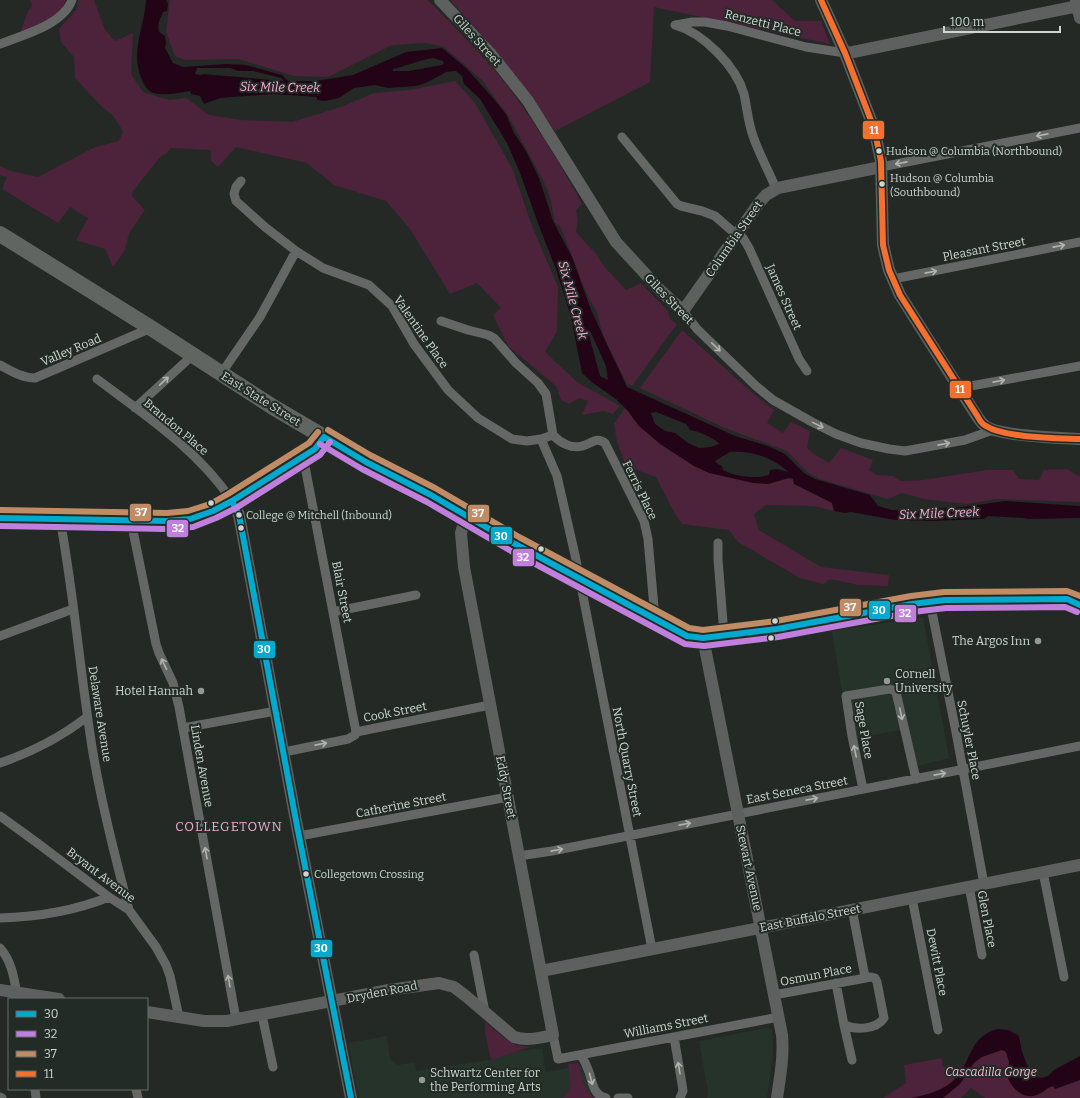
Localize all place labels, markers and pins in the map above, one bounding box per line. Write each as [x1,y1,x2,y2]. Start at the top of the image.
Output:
place label: Hudson @ Columbia (Northbound) [886,145,1062,158]
marker: Hudson @ Columbia (Northbound) [874,146,884,156]
place label: Hudson @ Columbia (Southbound) [890,172,994,199]
marker: Hudson @ Columbia (Southbound) [877,179,887,189]
unlabelled marker [206,498,216,508]
place label: College @ Mitchell (Inbound) [246,509,392,522]
marker: College @ Mitchell (Inbound) [234,510,244,520]
unlabelled marker [236,523,246,533]
unlabelled marker [536,544,546,554]
unlabelled marker [770,616,780,626]
unlabelled marker [766,633,776,643]
place label: The Argos Inn [952,634,1030,648]
marker: The Argos Inn [1033,636,1043,646]
place label: Cornell University [895,667,953,695]
marker: Cornell University [882,676,892,686]
place label: Hotel Hannah [115,684,194,698]
marker: Hotel Hannah [196,686,206,696]
place label: Collegetown Crossing [314,868,424,881]
marker: Collegetown Crossing [301,869,311,879]
place label: Schwartz Center for the Performing Arts [430,1066,541,1094]
marker: Schwartz Center for the Performing Arts [417,1075,427,1085]

